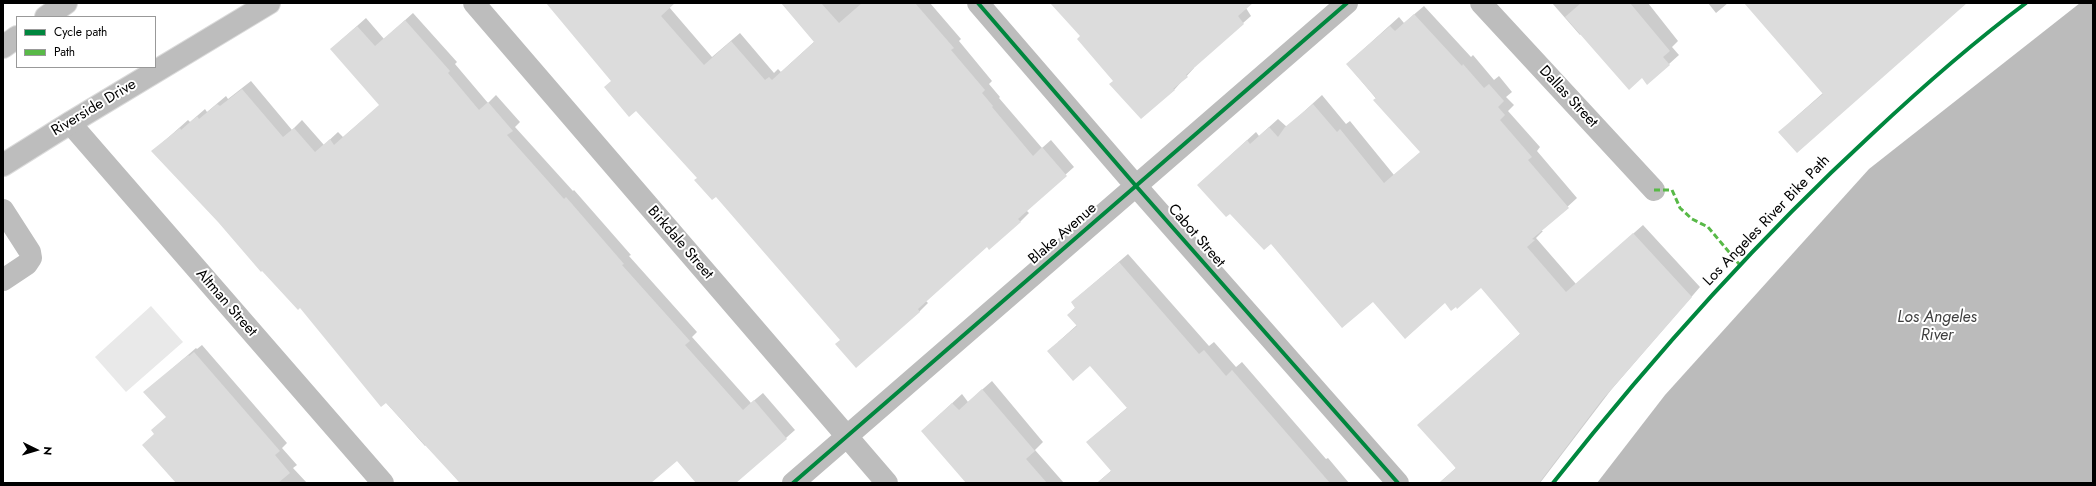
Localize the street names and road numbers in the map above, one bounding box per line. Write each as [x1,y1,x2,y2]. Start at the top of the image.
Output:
street label: Dallas Street [1535,62,1601,132]
street label: Riverside Drive [48,76,140,140]
street label: Los Angeles River Bike Path [1700,152,1834,290]
street label: Blake Avenue [1025,200,1101,268]
street label: Cabot Street [1164,201,1228,271]
street label: Birkdale Street [643,203,717,283]
street label: Altman Street [192,265,260,341]

